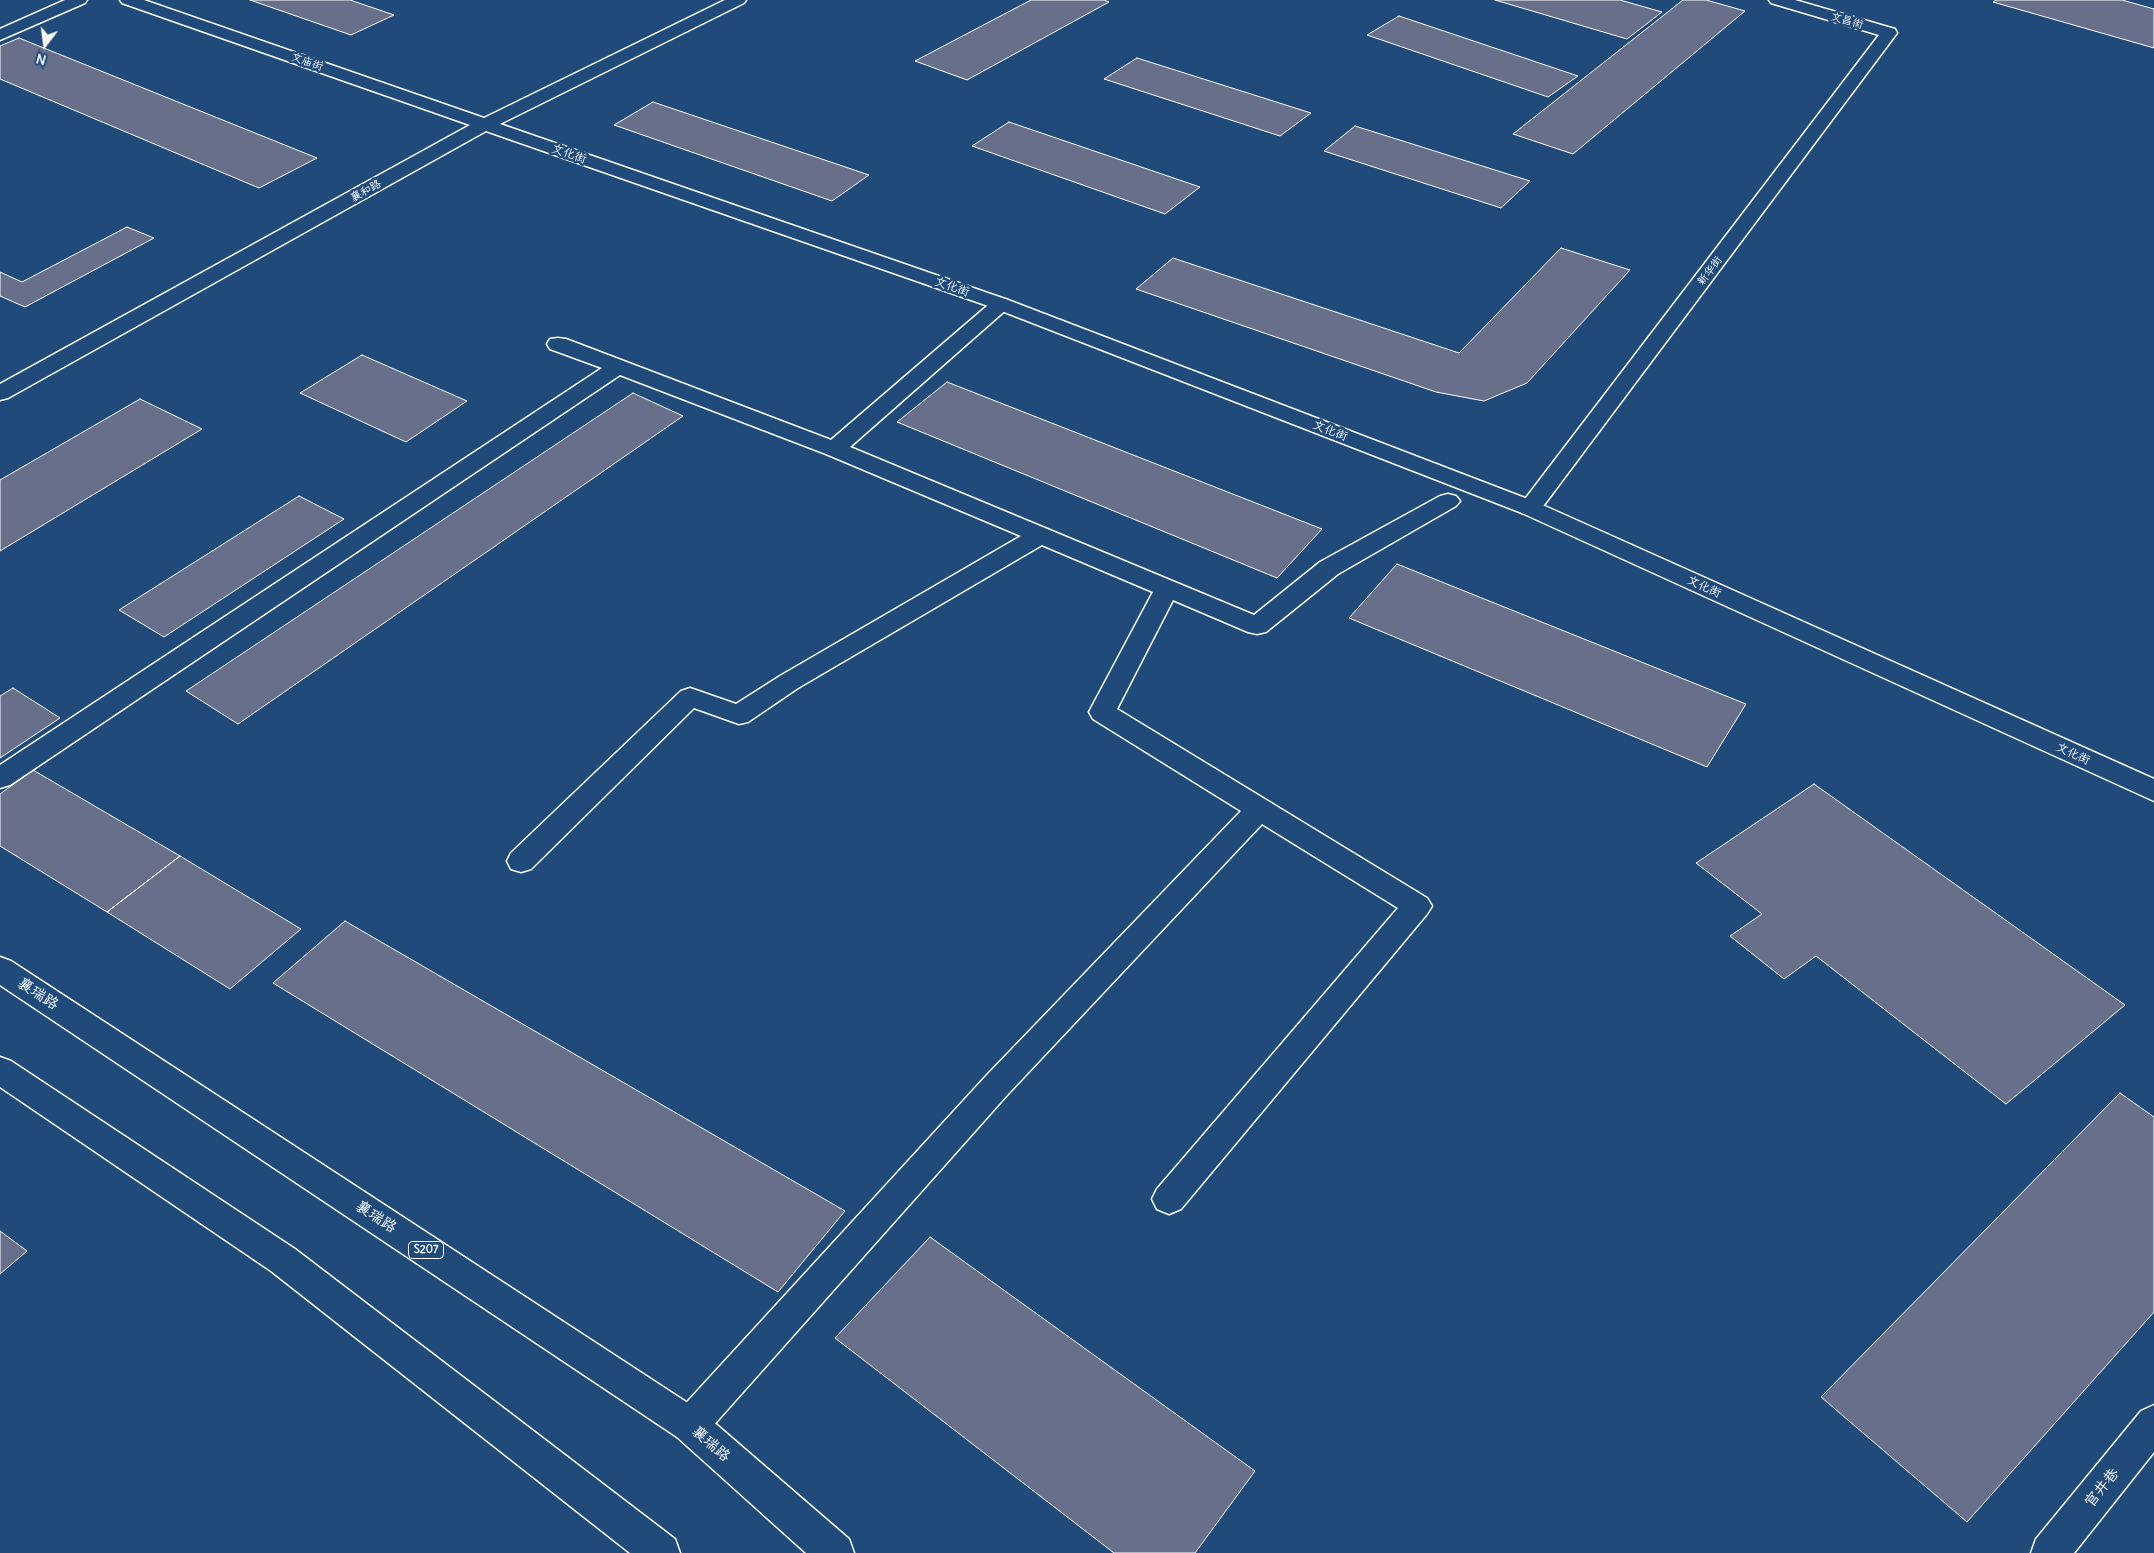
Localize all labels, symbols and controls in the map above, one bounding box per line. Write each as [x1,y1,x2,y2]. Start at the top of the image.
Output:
street label: 文昌街 [1829,10,1865,32]
north arrow [20,20,70,70]
text: N [34,50,48,69]
street label: 文庙街 [289,50,325,74]
street label: 文化街 [550,141,588,167]
street label: 襄和路 [348,177,384,205]
street label: 新华街 [1695,254,1725,288]
street label: 文化街 [933,274,971,300]
street label: 文化街 [1311,418,1349,444]
street label: 文化街 [1685,573,1723,601]
street label: 文化街 [2054,740,2092,768]
street label: 襄瑞路 [14,974,62,1014]
street label: 襄瑞路 [352,1197,400,1237]
road number: S207 [408,1242,444,1258]
street label: 襄瑞路 [688,1422,734,1466]
street label: 官井巷 [2081,1465,2123,1511]

